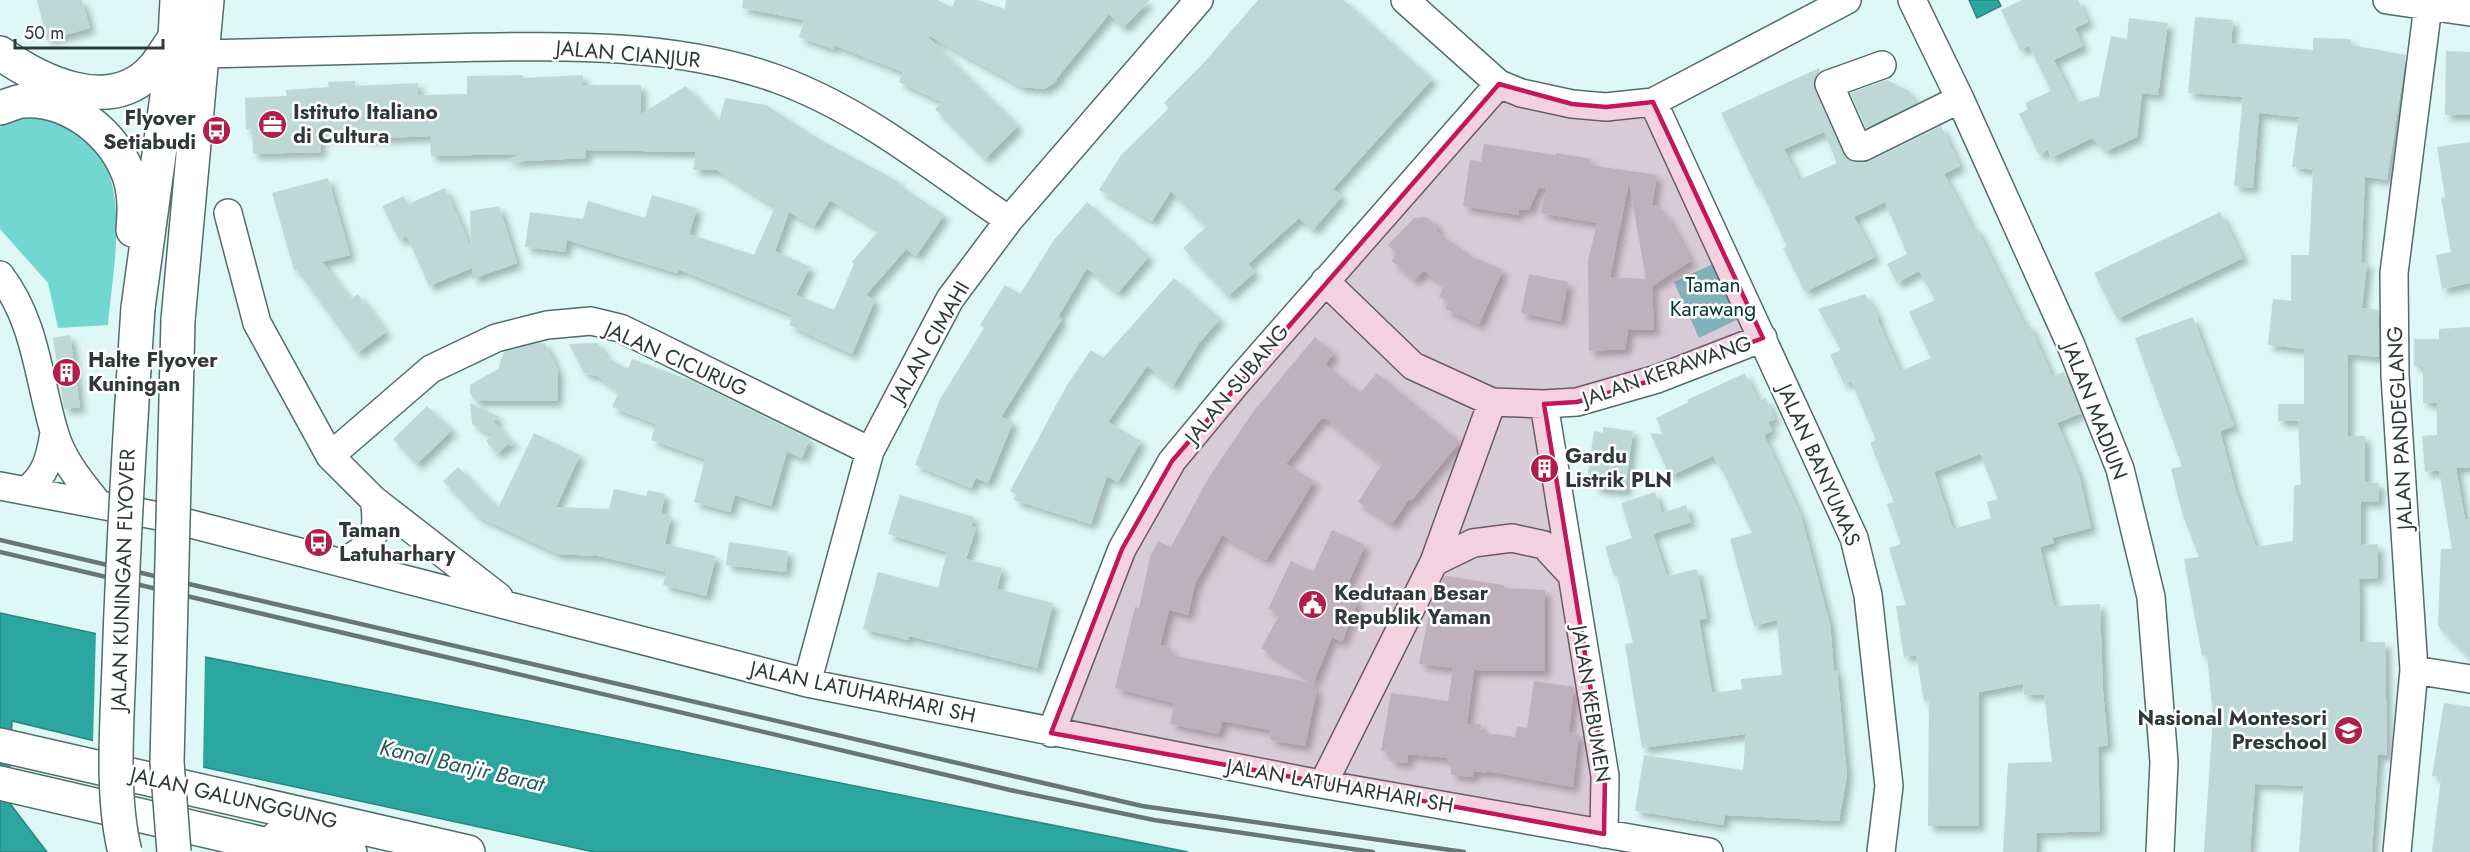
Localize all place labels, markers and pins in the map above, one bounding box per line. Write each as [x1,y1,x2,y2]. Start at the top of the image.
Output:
place label: Istituto Italiano di Cultura [293,97,438,151]
place label: Flyover Setiabudi [103,103,196,157]
office icon: Istituto Italiano di Cultura [256,108,288,140]
bus stop icon: Flyover Setiabudi [201,114,233,146]
place label: Halte Flyover Kuningan [88,345,218,399]
building icon: Halte Flyover Kuningan [51,356,83,388]
place label: Gardu Listrik PLN [1565,441,1672,495]
building icon: Gardu Listrik PLN [1528,452,1560,484]
place label: Taman Latuharhary [339,515,457,569]
bus stop icon: Taman Latuharhary [302,526,334,558]
place label: Kedutaan Besar Republik Yaman [1334,578,1491,632]
public building icon: Kedutaan Besar Republik Yaman [1297,589,1329,621]
place label: Nasional Montesori Preschool [2138,703,2327,757]
school or university icon: Nasional Montesori Preschool [2332,714,2364,746]

